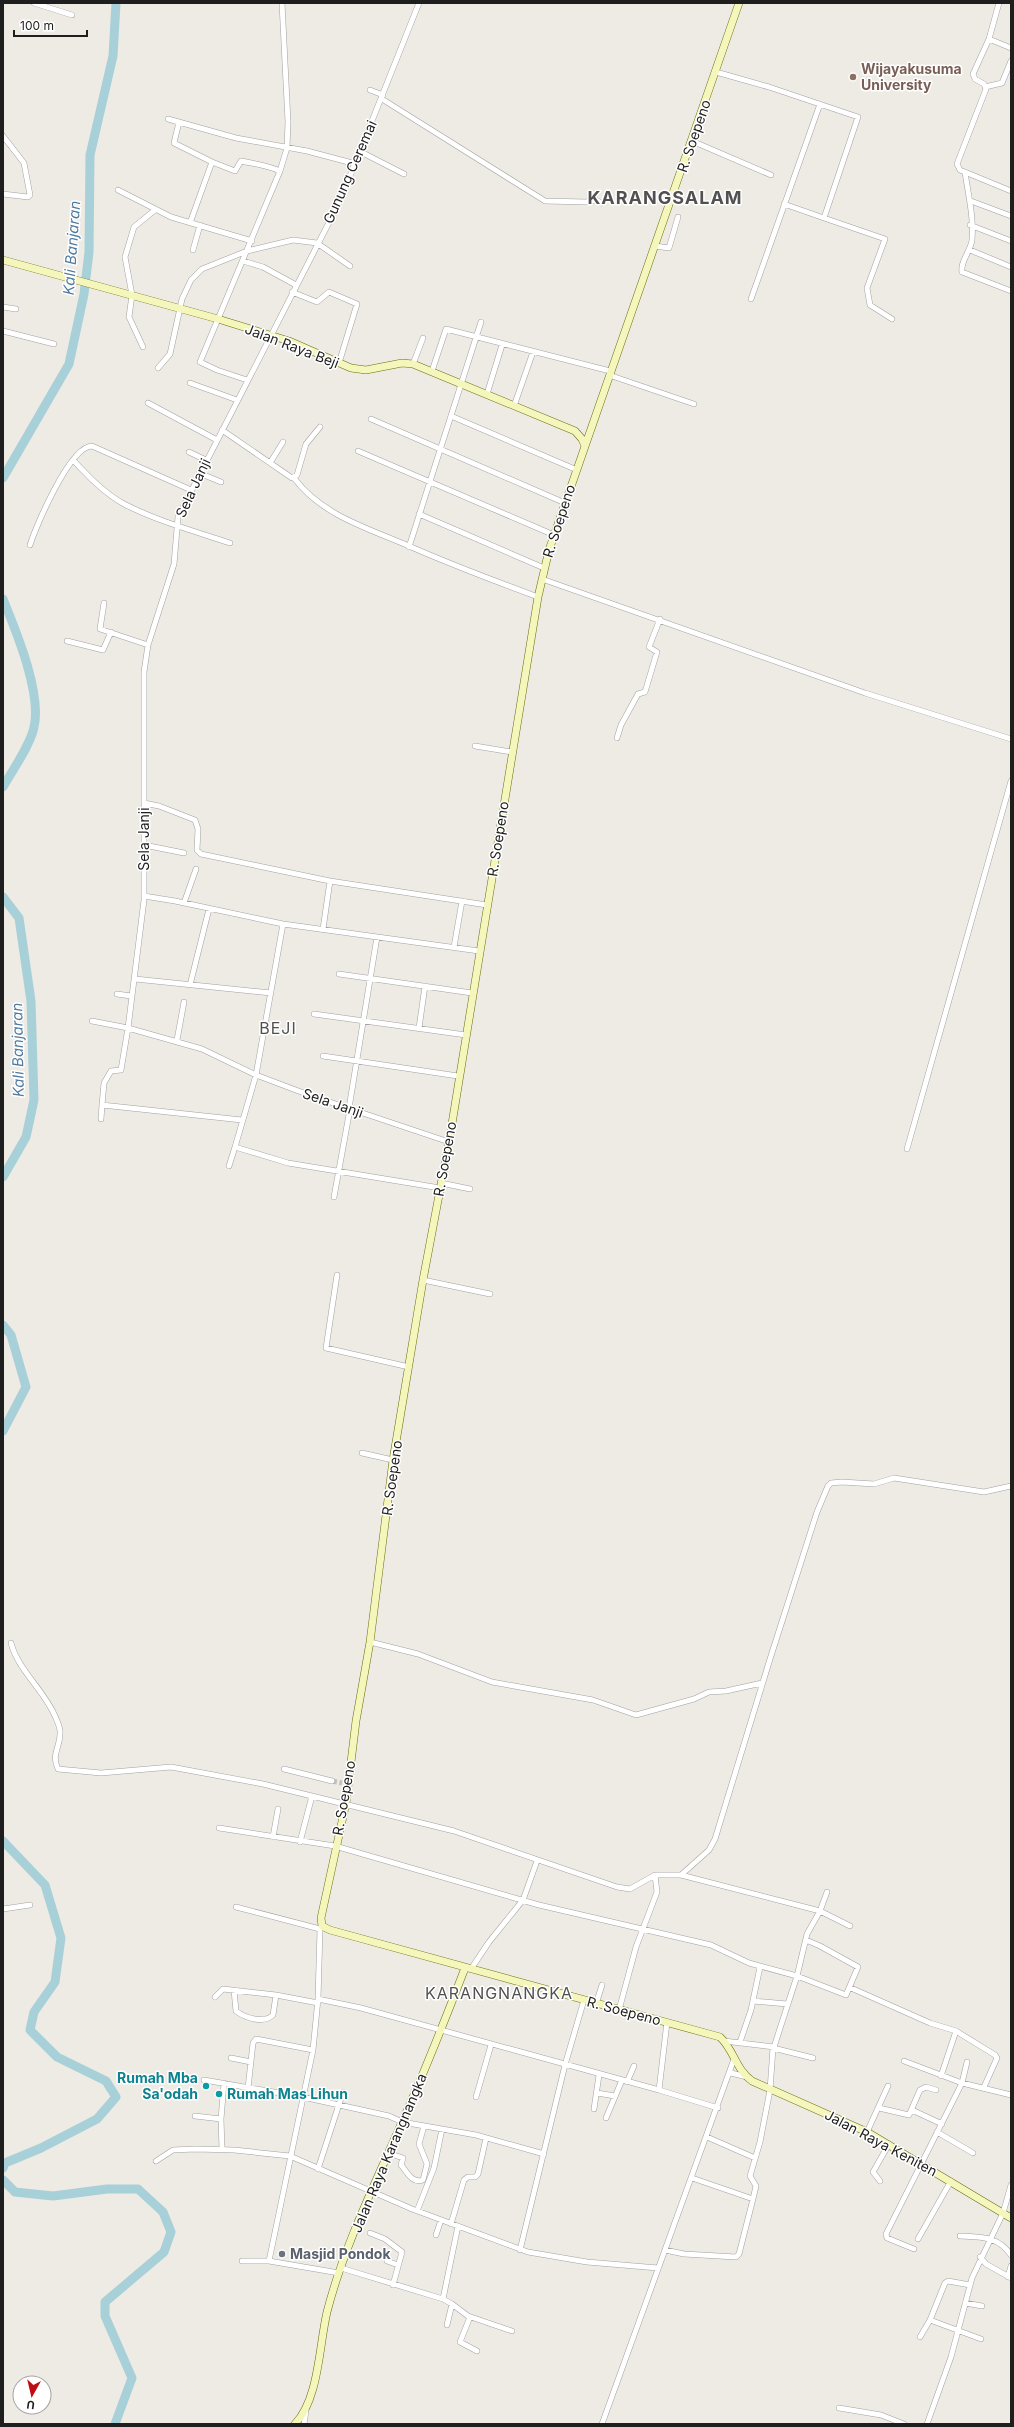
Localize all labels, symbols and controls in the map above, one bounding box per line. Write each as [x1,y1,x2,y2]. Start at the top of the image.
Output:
scale bar [14,12,87,38]
text: 100 m [20,18,54,33]
place label: Wijayakusuma University [861,60,962,93]
marker: Wijayakusuma University [848,72,858,82]
street label: R. Soepeno [673,97,714,174]
street label: Gunung Ceremai [319,118,380,226]
district label: KARANGSALAM [587,187,743,208]
water label: Kali Banjaran [59,200,84,296]
street label: Jalan Raya Beji [243,320,342,371]
street label: Sela Janji [171,456,214,520]
street label: R. Soepeno [539,482,578,560]
street label: R. Soepeno [483,800,512,878]
street label: Sela Janji [135,807,152,871]
water label: Kali Banjaran [7,1003,28,1097]
district label: BEJI [259,1018,297,1038]
street label: Sela Janji [300,1084,366,1121]
street label: R. Soepeno [430,1120,459,1198]
street label: R. Soepeno [378,1439,405,1517]
street label: R. Soepeno [329,1759,358,1837]
district label: KARANGNANGKA [425,1983,573,2003]
street label: R. Soepeno [585,1992,663,2029]
place label: Rumah Mba Sa'odah [117,2069,198,2102]
street label: Jalan Raya Karangnangka [347,2071,430,2235]
marker: Rumah Mba Sa'odah [201,2081,211,2091]
place label: Rumah Mas Lihun [227,2085,348,2102]
marker: Rumah Mas Lihun [214,2089,224,2099]
street label: Jalan Raya Keniten [822,2106,940,2179]
place label: Masjid Pondok [290,2245,391,2262]
marker: Masjid Pondok [277,2249,287,2259]
north arrow [12,2375,52,2415]
text: U [26,2397,36,2412]

